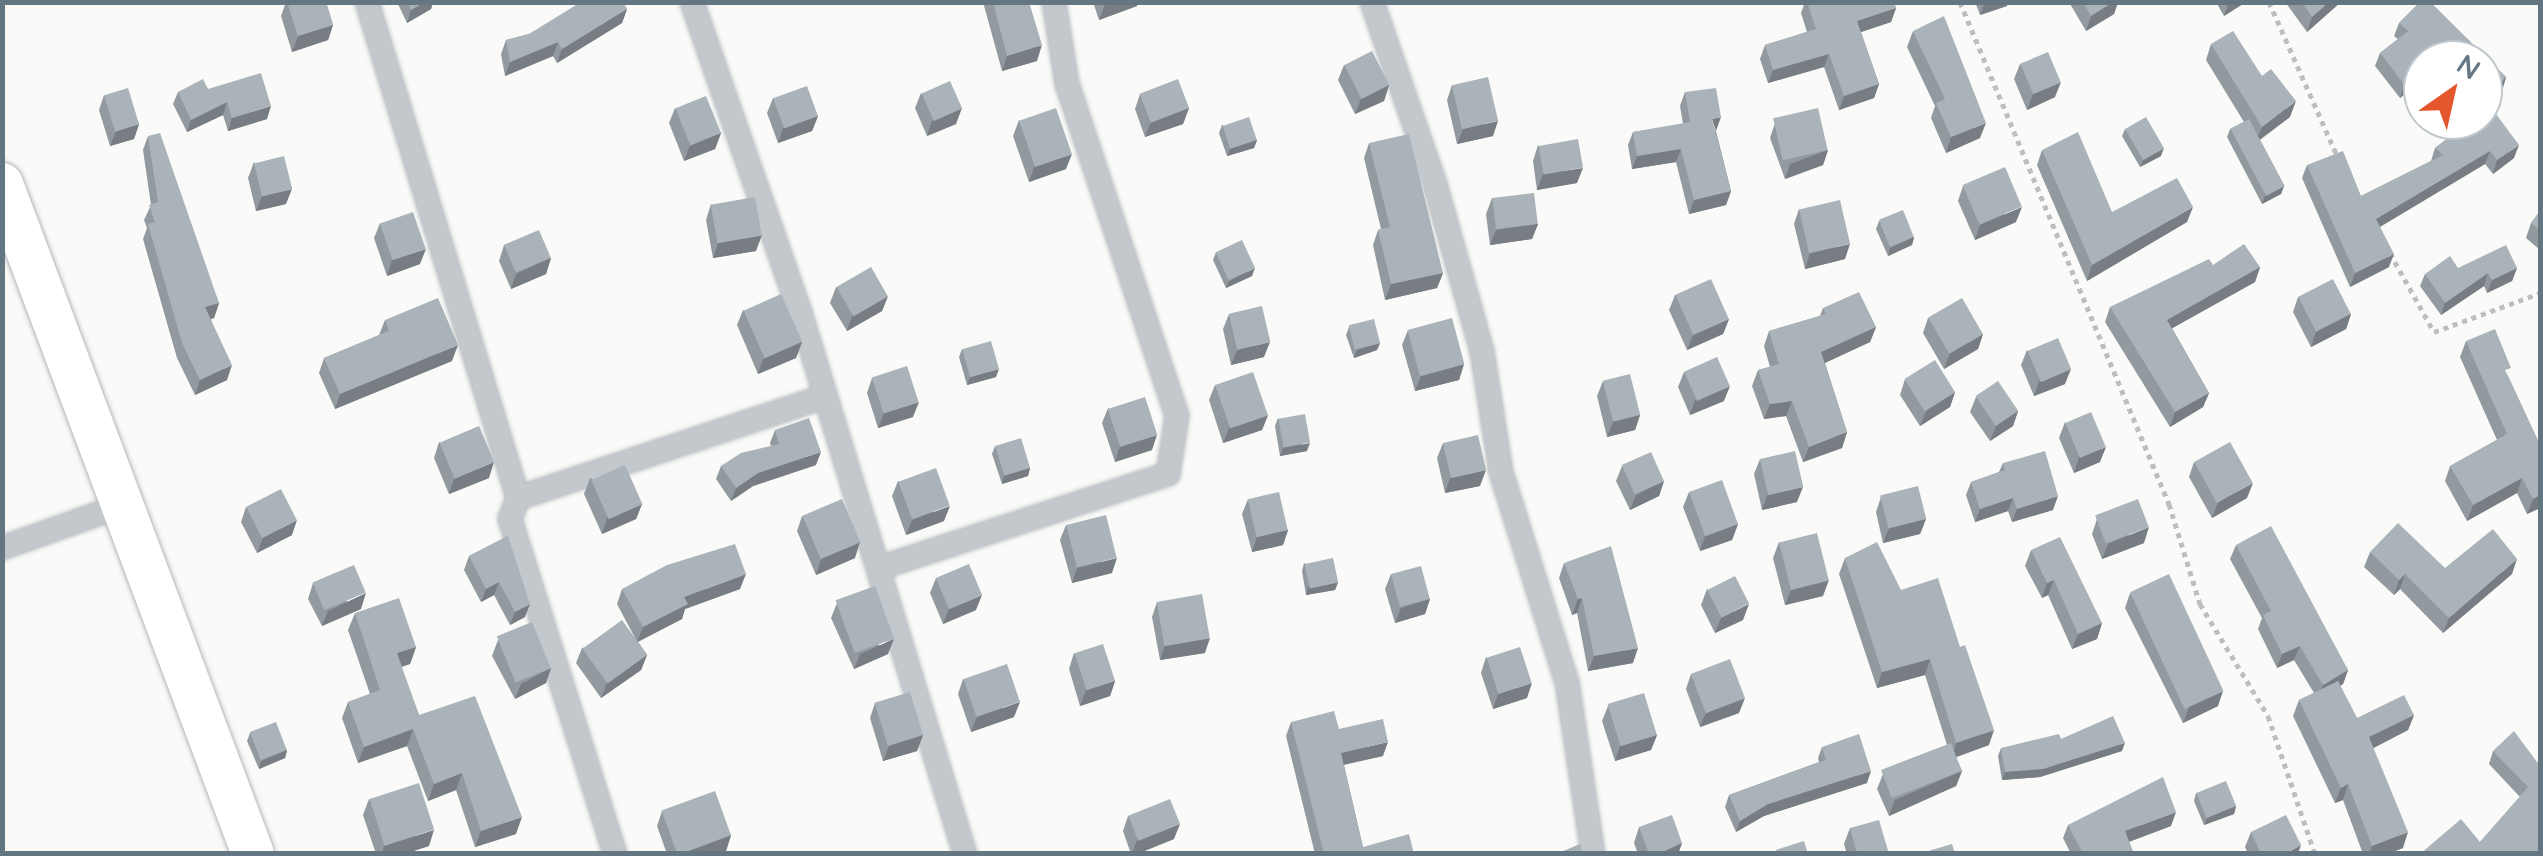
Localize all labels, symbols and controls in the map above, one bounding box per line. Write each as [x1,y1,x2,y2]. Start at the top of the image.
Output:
north arrow [2403,40,2503,140]
text: N [2451,46,2487,87]

